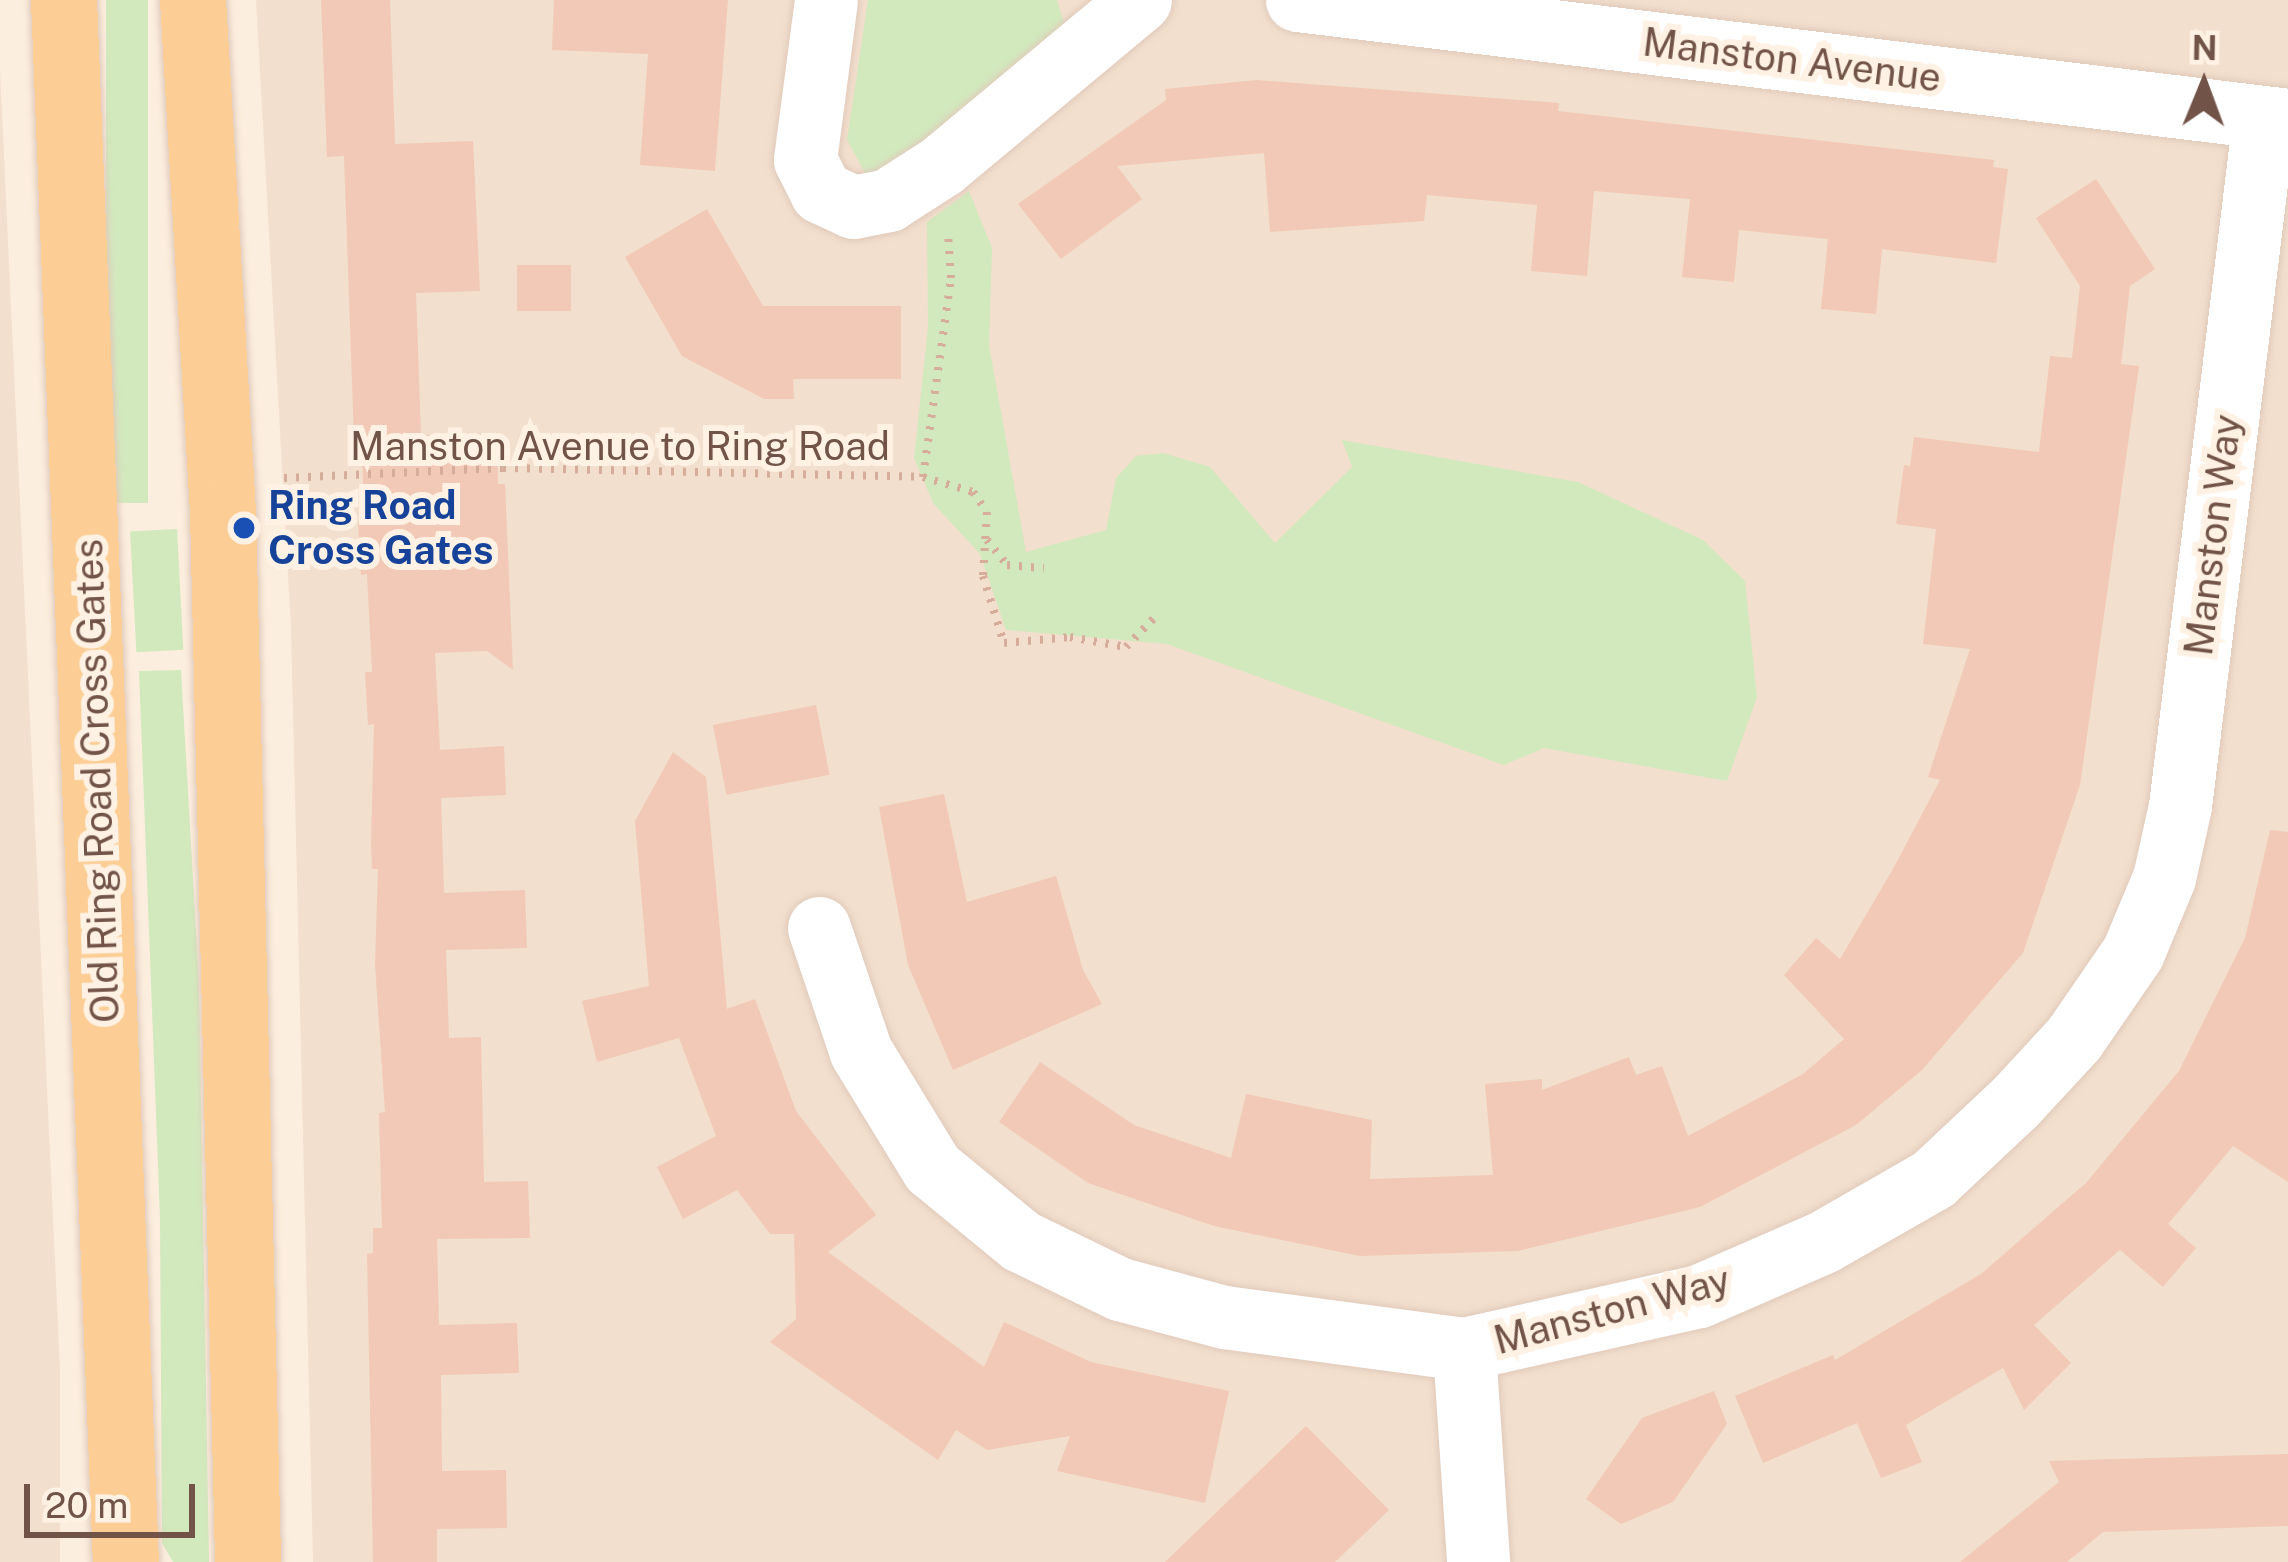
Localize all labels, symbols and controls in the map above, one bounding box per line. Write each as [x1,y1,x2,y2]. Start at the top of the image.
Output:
street label: Manston Avenue [1640,18,1944,102]
north arrow [2144,24,2264,144]
text: N [2191,29,2218,67]
street label: Manston Way [2175,411,2251,659]
street label: Manston Avenue to Ring Road [350,423,890,469]
place label: Ring Road Cross Gates [268,483,494,574]
marker: Ring Road Cross Gates [231,515,257,541]
street label: Old Ring Road Cross Gates [65,538,129,1024]
street label: Manston Way [1488,1256,1736,1364]
scale bar [30,1460,201,1534]
text: 20 m [45,1484,128,1526]

